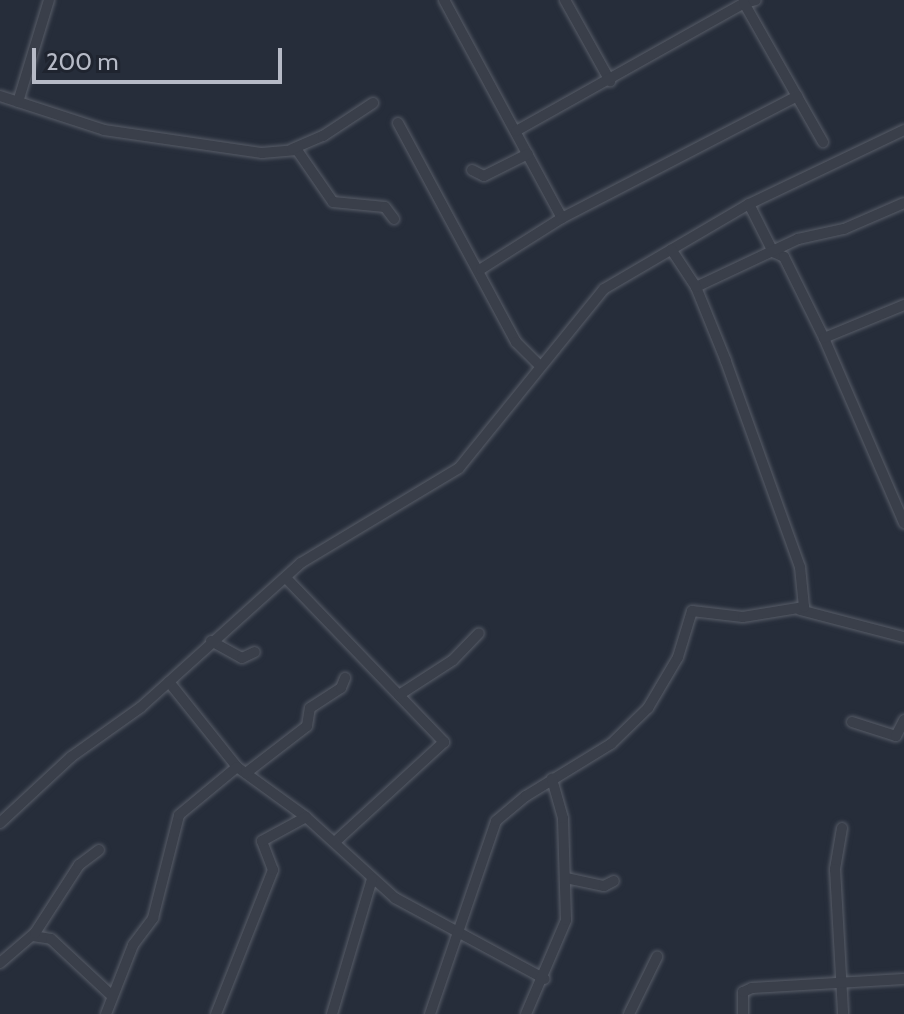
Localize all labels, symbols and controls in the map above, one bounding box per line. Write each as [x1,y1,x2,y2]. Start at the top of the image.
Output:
scale bar [36,32,286,82]
text: 200 m [46,47,119,76]

